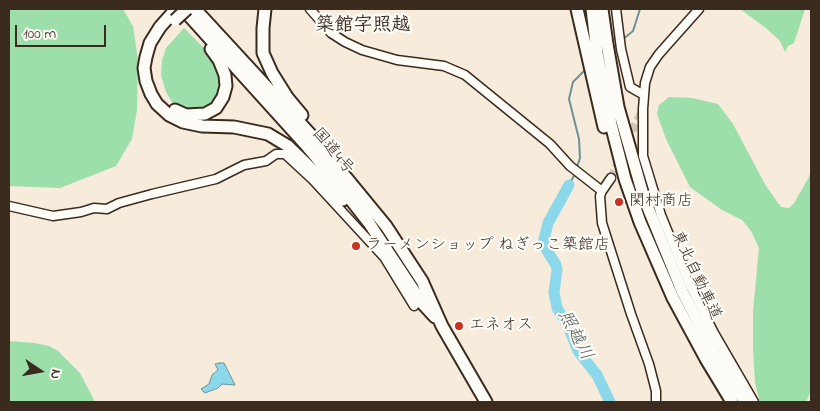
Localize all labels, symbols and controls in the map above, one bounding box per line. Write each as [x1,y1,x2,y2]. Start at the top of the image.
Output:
scale bar [18,15,109,47]
district label: 築館字照越 [316,16,410,38]
text: 100 m [23,23,56,45]
street label: 国道4号 [307,125,357,179]
place label: 関村商店 [629,192,693,212]
marker: 関村商店 [613,196,625,208]
street label: 東北自動車道 [666,228,724,324]
place label: ラーメンショップ ねぎっこ築館店 [366,236,610,256]
marker: ラーメンショップ ねぎっこ築館店 [350,240,362,252]
water label: 照越川 [552,307,596,365]
place label: エネオス [469,316,533,336]
marker: エネオス [453,320,465,332]
north arrow [15,346,65,396]
text: N [44,367,66,381]

